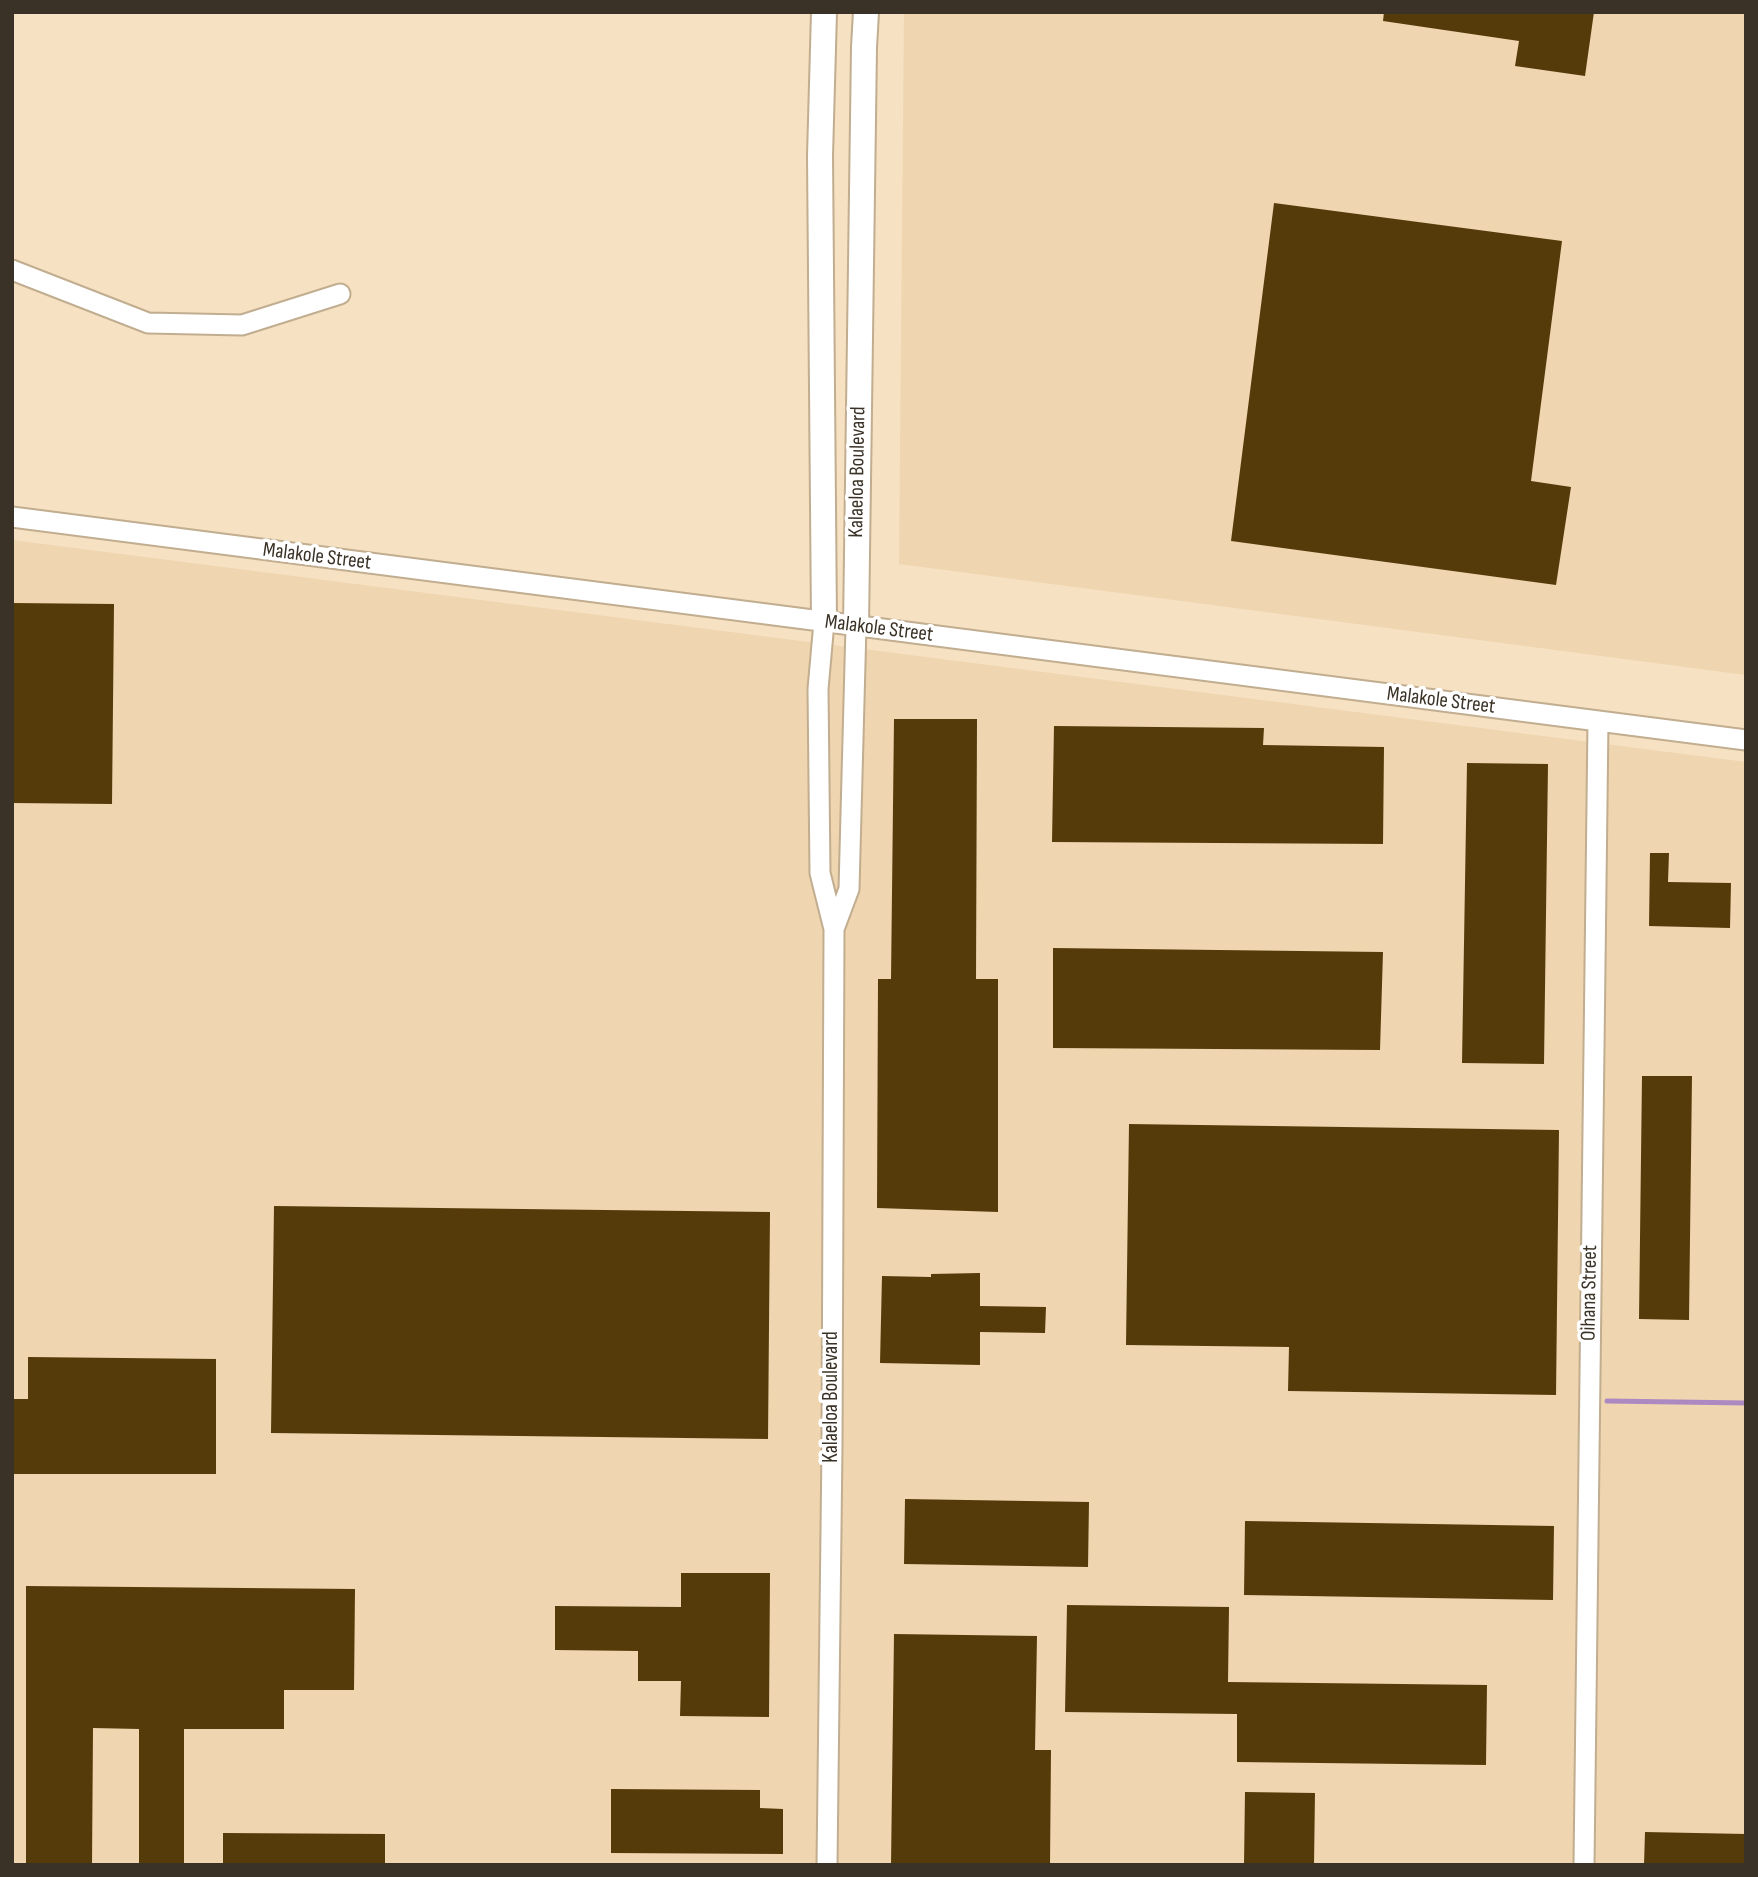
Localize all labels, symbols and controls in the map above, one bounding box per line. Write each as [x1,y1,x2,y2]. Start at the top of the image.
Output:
street label: Kalaeloa Boulevard [844,406,872,538]
street label: Malakole Street [261,538,373,576]
street label: Malakole Street [823,610,935,648]
street label: Malakole Street [1385,682,1497,720]
street label: Oihana Street [1577,1245,1603,1341]
street label: Kalaeloa Boulevard [819,1331,845,1463]

